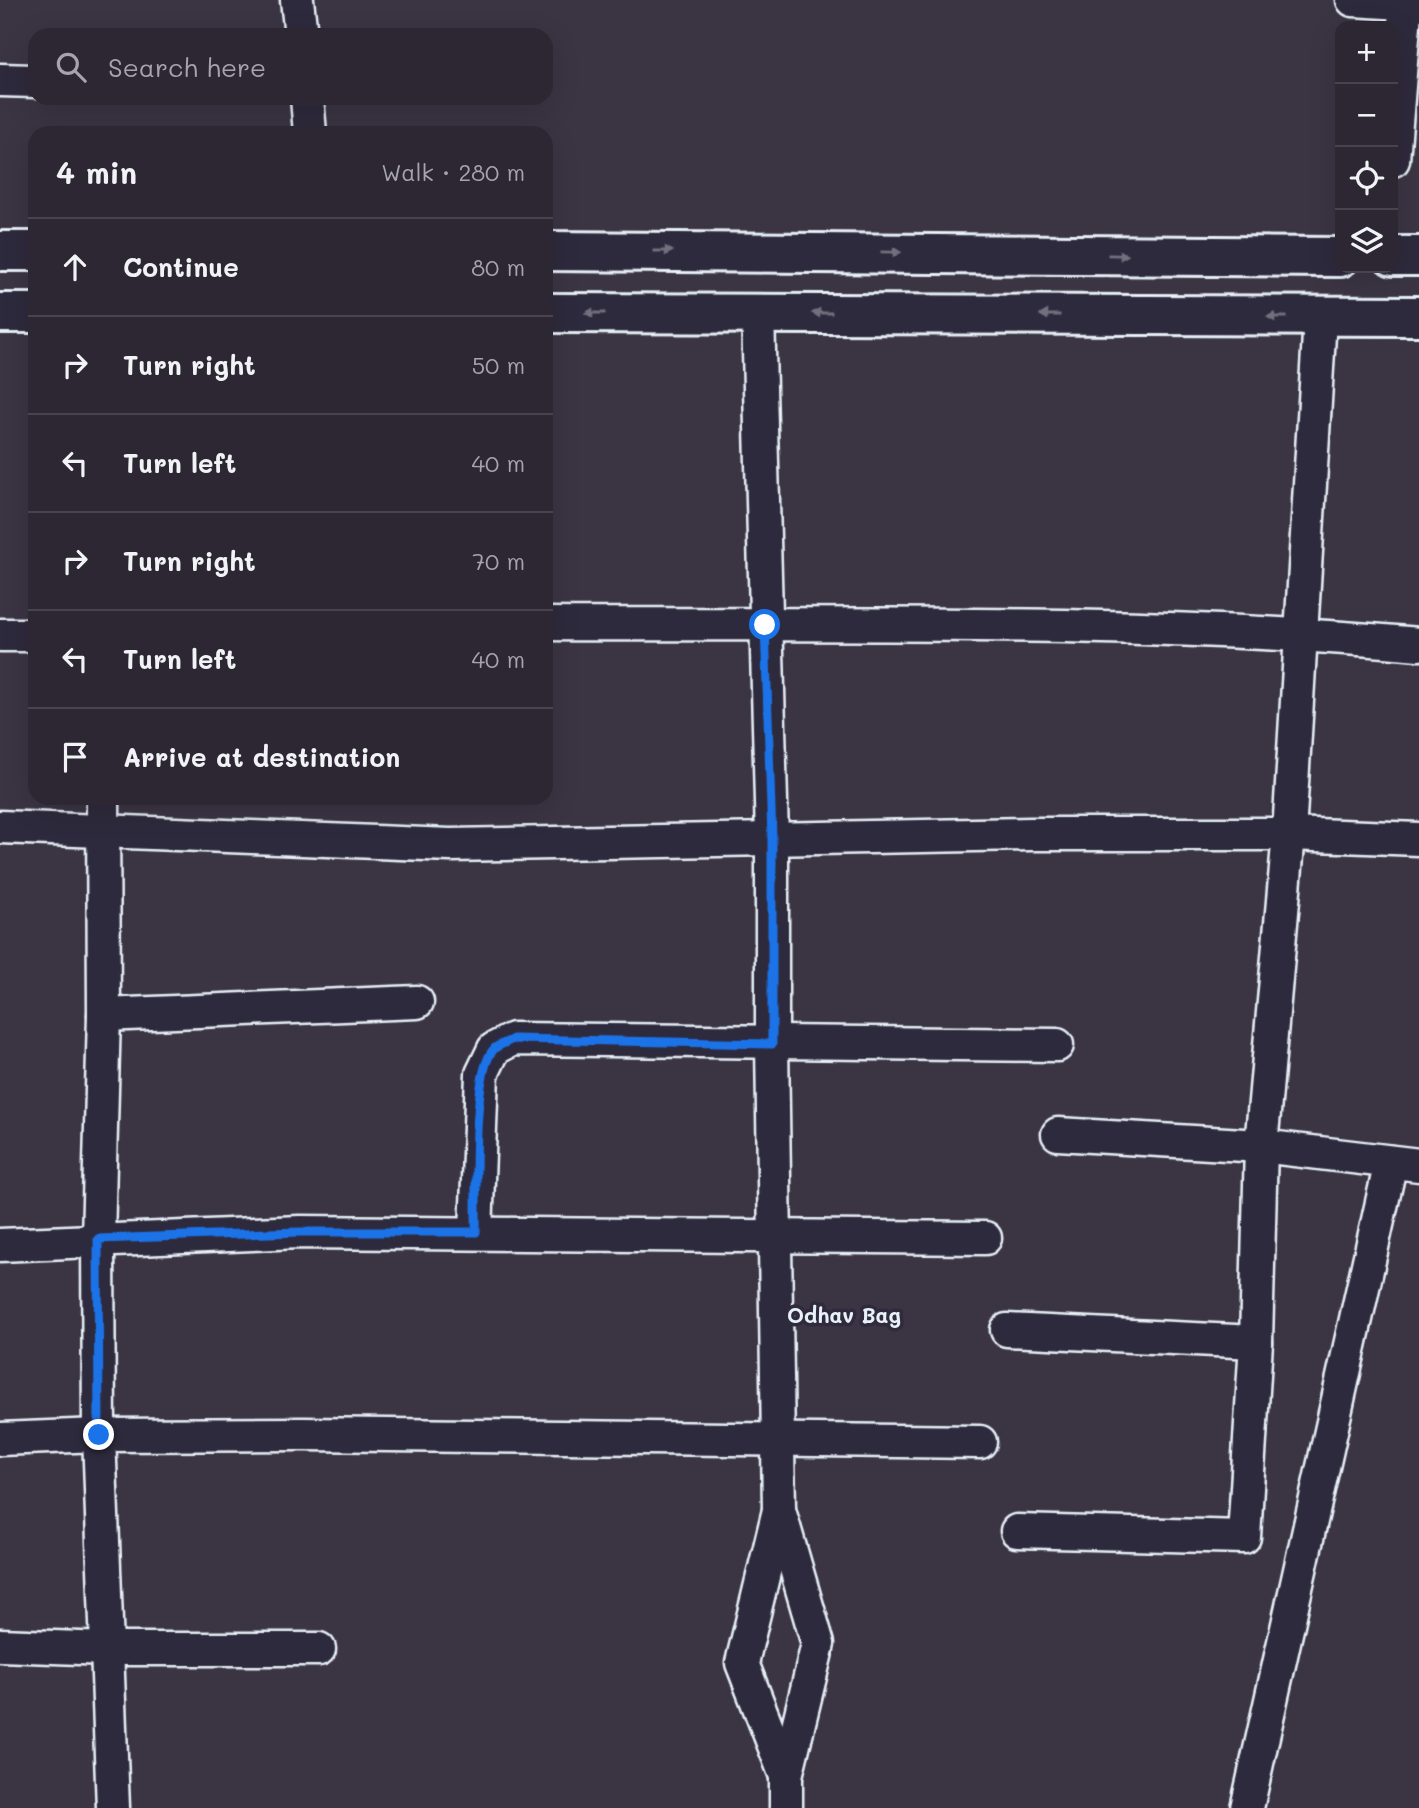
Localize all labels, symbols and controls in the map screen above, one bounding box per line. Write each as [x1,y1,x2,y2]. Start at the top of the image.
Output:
map controls [1335,21,1398,273]
button: + [1335,21,1398,84]
search box [28,28,553,105]
icon: search [52,48,90,86]
text: Search here [108,50,266,84]
button: − [1335,84,1398,147]
button: locate [1335,147,1398,210]
text: 4 min [56,152,137,192]
text: Walk · 280 m [381,157,525,187]
button: layers [1335,210,1398,273]
one-way arrow [652,245,674,257]
one-way arrow [880,247,902,258]
icon: ahead [56,248,94,286]
one-way arrow [1107,249,1129,261]
text: Continue [123,250,239,284]
text: 80 m [471,252,525,282]
one-way arrow [584,307,606,319]
one-way arrow [811,308,833,319]
one-way arrow [1039,309,1061,321]
one-way arrow [1266,311,1288,323]
icon: right [56,346,94,384]
text: Turn right [123,348,256,382]
text: 50 m [472,350,525,380]
icon: left [56,444,94,482]
text: Turn left [123,446,236,480]
text: 40 m [472,448,525,478]
icon: right [56,542,94,580]
text: Turn right [123,544,256,578]
text: 70 m [472,546,525,576]
route start [749,609,780,640]
icon: left [56,640,94,678]
text: Turn left [123,642,236,676]
text: 40 m [472,644,525,674]
icon: arrive [56,738,94,776]
text: Arrive at destination [123,740,400,774]
district label: Odhav Bag [787,1301,901,1328]
route end [83,1419,114,1450]

